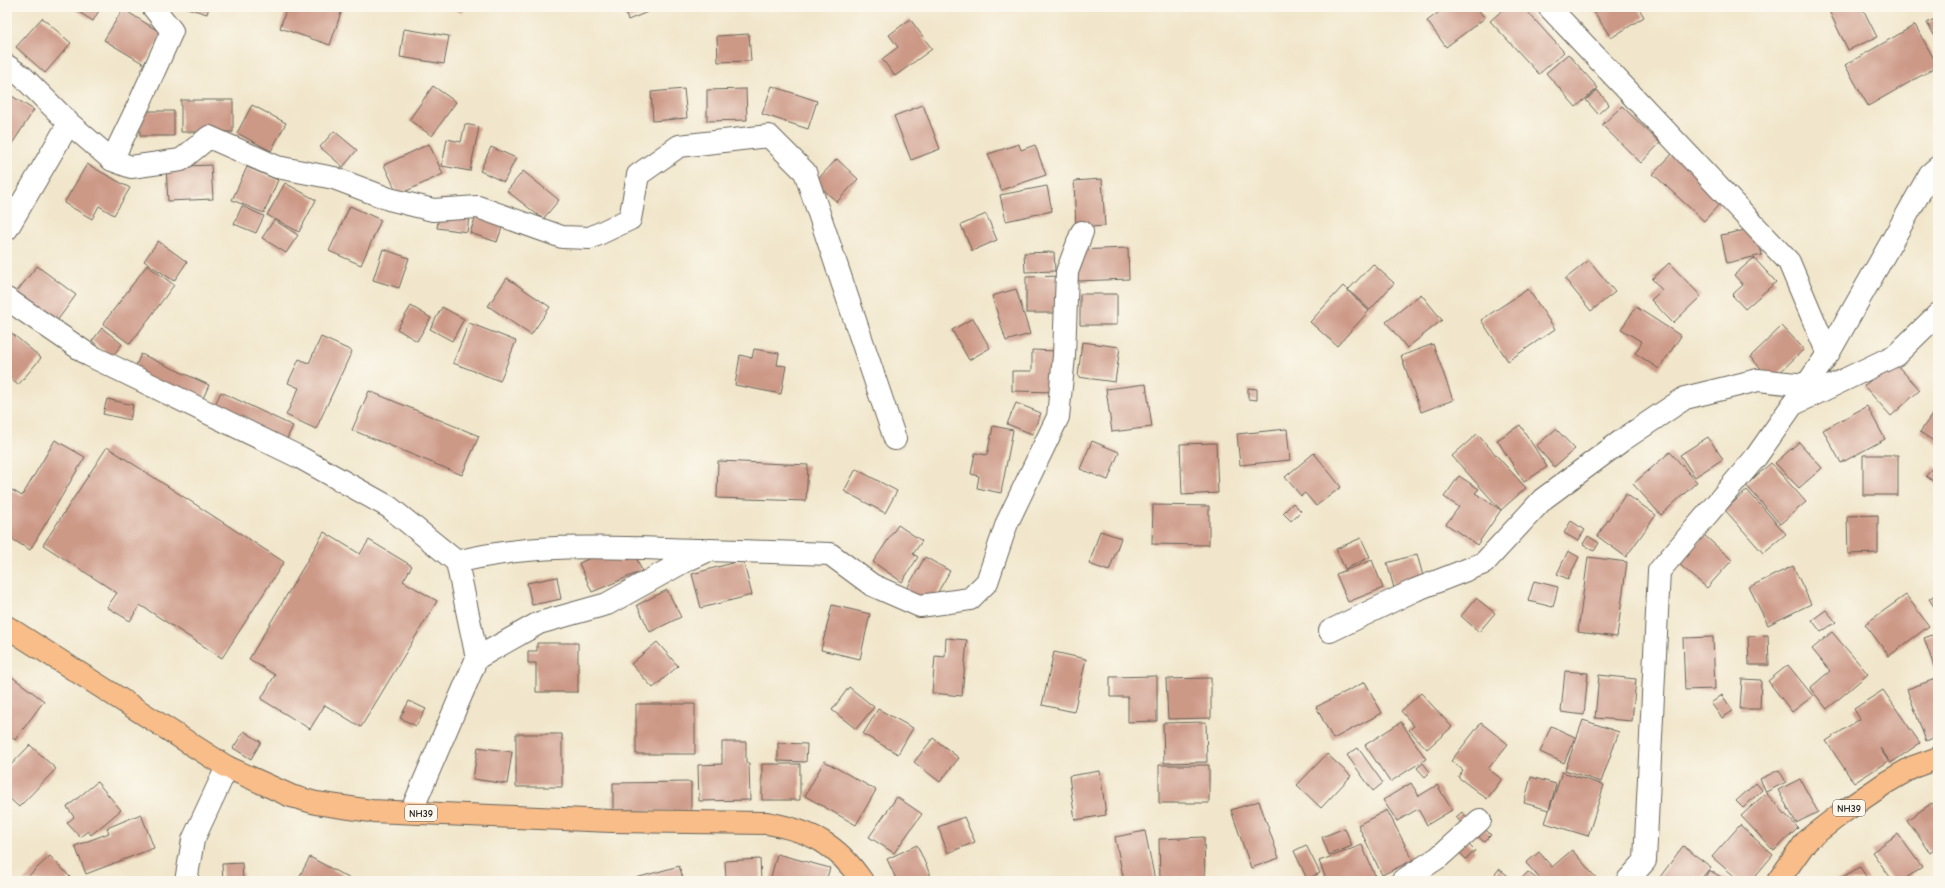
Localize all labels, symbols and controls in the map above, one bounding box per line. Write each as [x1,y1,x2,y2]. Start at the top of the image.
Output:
road number: NH39 [1833,800,1865,816]
road number: NH39 [405,805,437,821]

